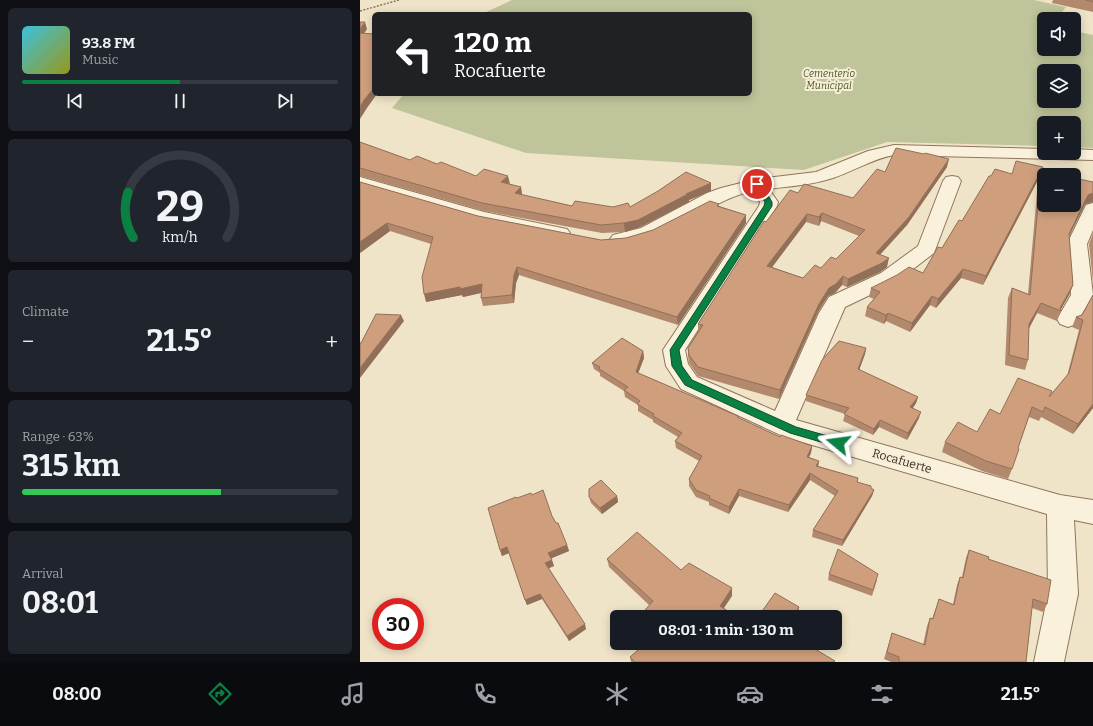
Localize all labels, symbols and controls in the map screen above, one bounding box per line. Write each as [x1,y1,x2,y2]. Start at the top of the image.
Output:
map controls [1037,12,1081,212]
button: sound [1037,12,1081,56]
text: 120 m [454,26,531,59]
icon: left [388,28,440,80]
text: 93.8 FM [82,34,135,52]
text: Music [82,52,118,67]
text: Rocafuerte [454,60,546,82]
button: layers [1037,64,1081,108]
park label: Cementerio Municipal [803,68,855,92]
icon: previous [64,90,86,112]
icon: pause [169,90,191,112]
icon: next [274,90,296,112]
button: + [1037,116,1081,160]
pin [740,167,774,201]
button: − [1037,168,1081,212]
icon: arrive [746,173,768,195]
text: 29 [156,182,204,232]
text: km/h [162,229,198,246]
text: Climate [22,304,69,319]
text: 21.5° [147,323,213,359]
text: − [22,328,34,355]
text: + [325,328,338,355]
position arrow [817,422,859,464]
text: Range · 63% [22,429,94,444]
street label: Rocafuerte [871,446,933,476]
text: 315 km [22,448,120,484]
text: Arrival [22,566,63,581]
text: 08:01 [22,585,98,621]
speed limit sign: 30 [372,598,424,650]
text: 08:01 · 1 min · 130 m [658,621,794,639]
icon: directions [206,680,234,708]
icon: music [339,680,367,708]
icon: phone [471,680,499,708]
icon: climate [603,680,631,708]
icon: car [736,680,764,708]
icon: filters [868,680,896,708]
text: 08:00 [52,683,102,705]
text: 21.5° [1001,683,1041,705]

